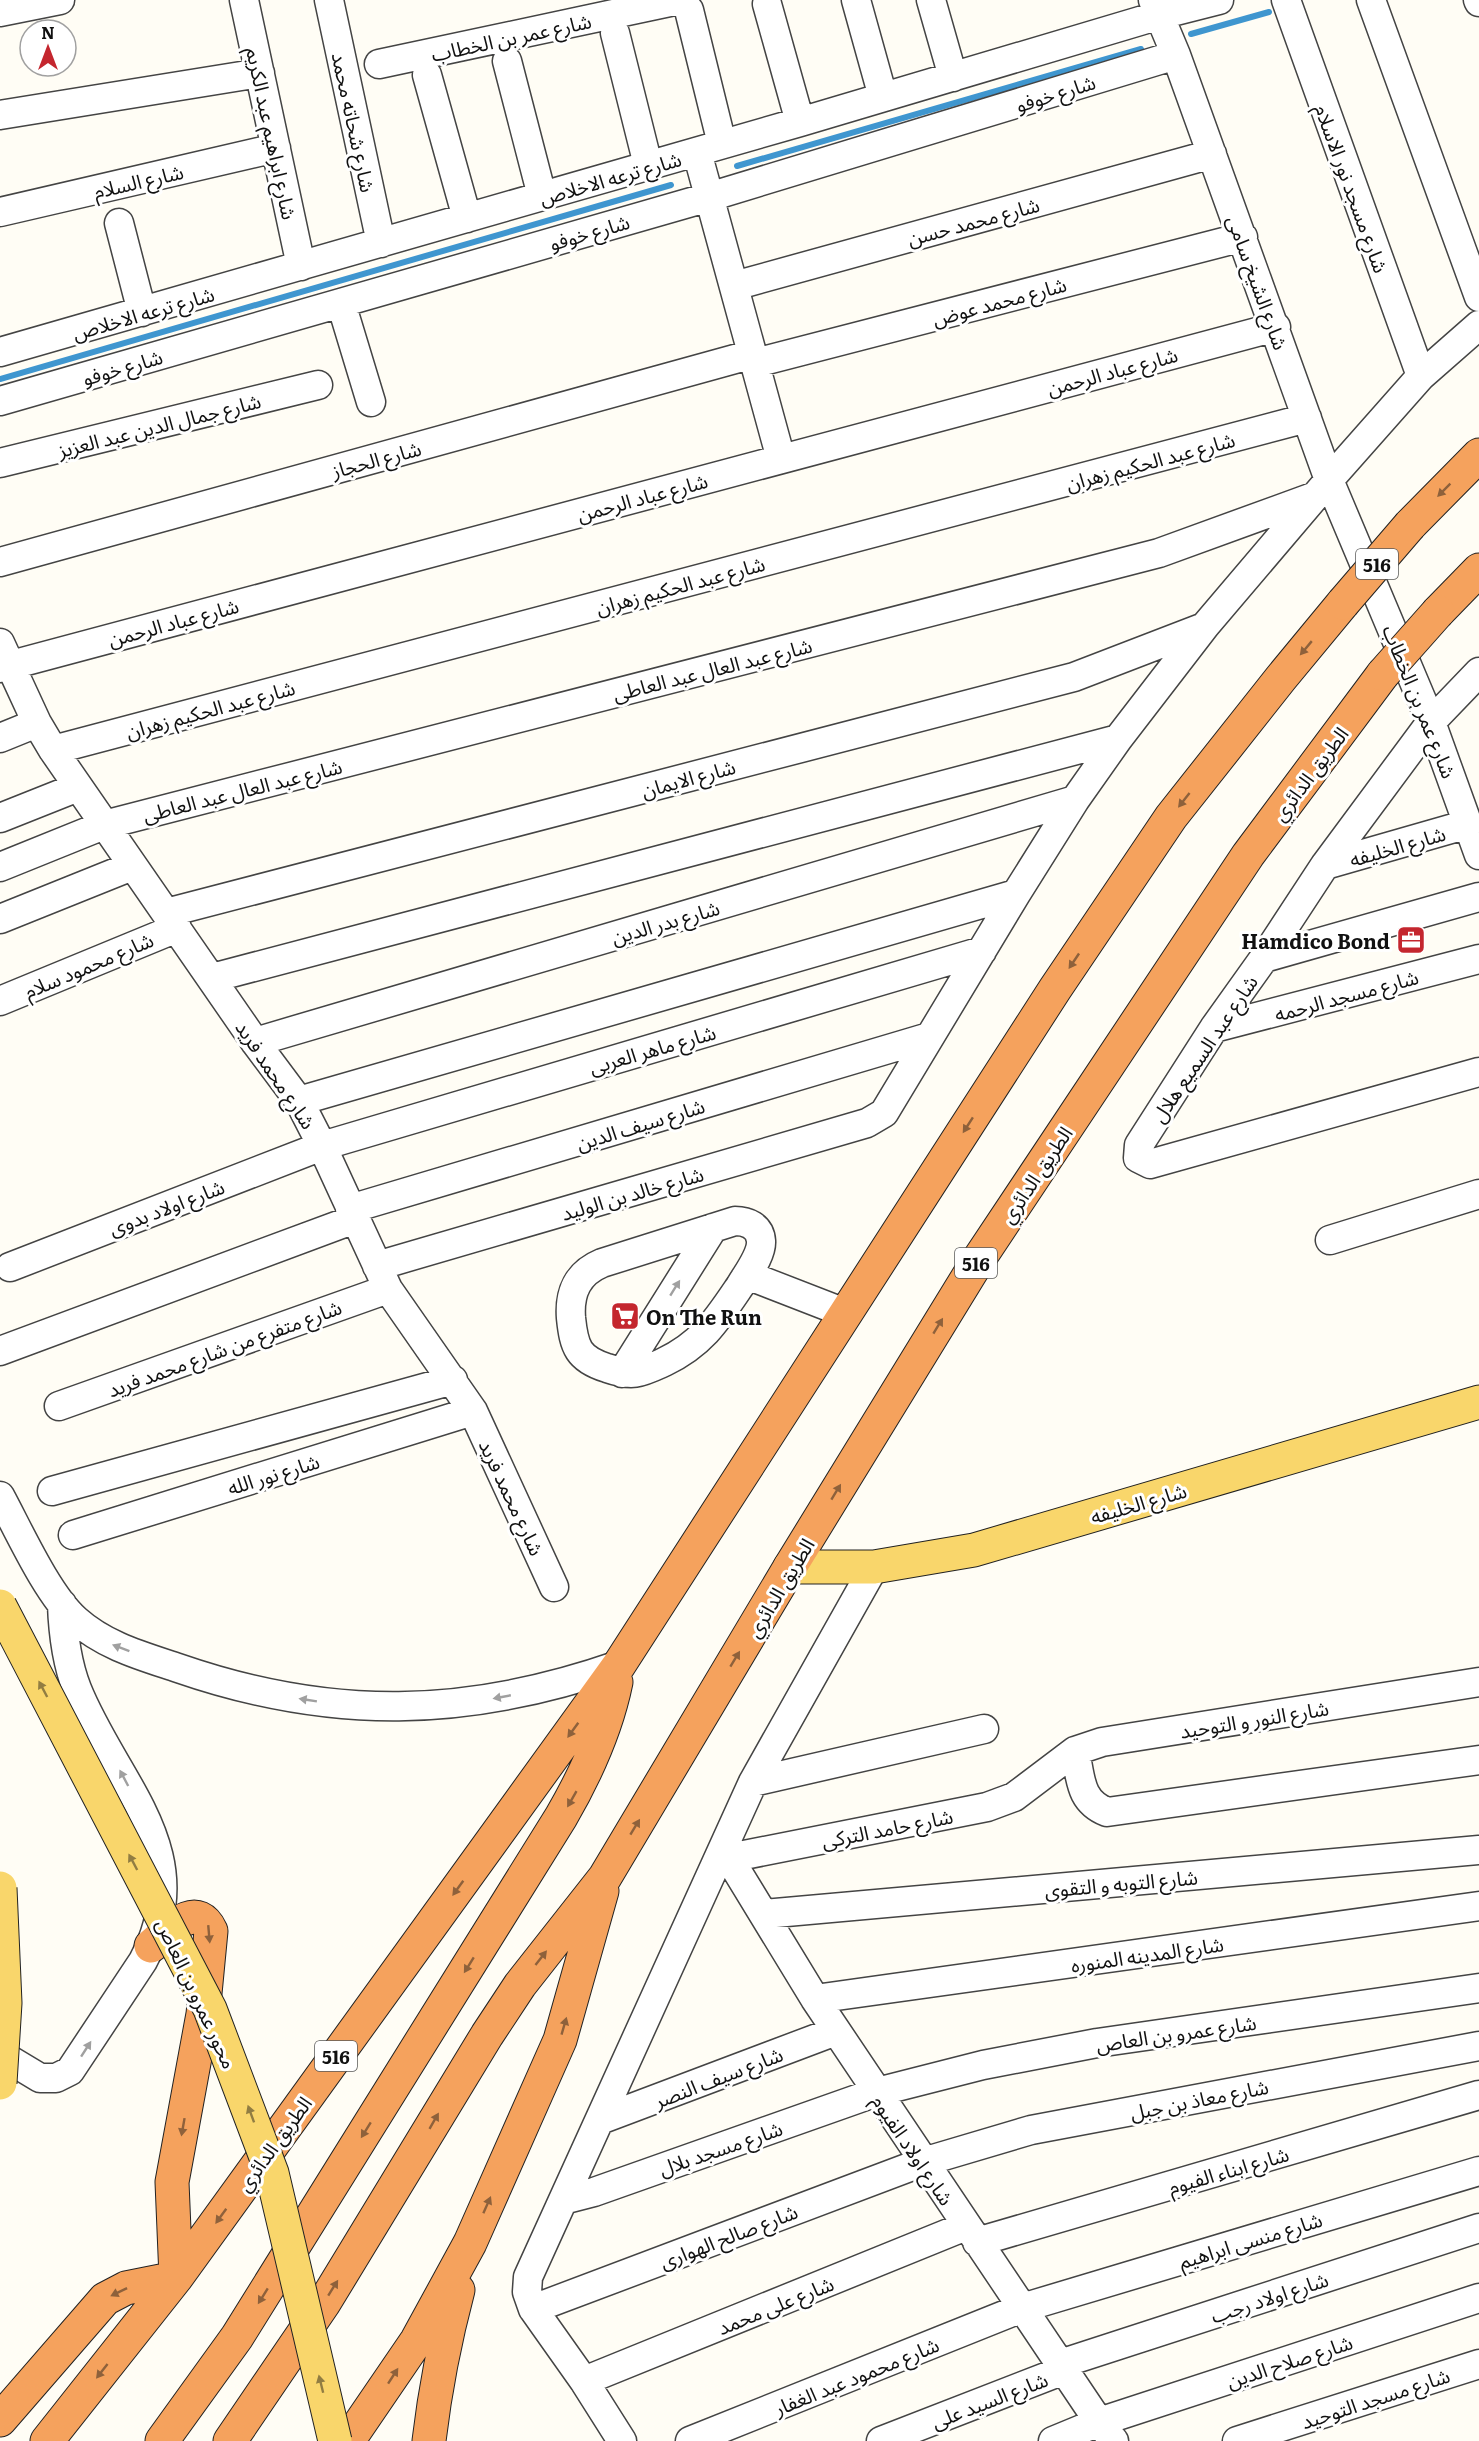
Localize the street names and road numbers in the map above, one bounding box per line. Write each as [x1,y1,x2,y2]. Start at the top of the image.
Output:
street label: شارع عمر بن الخطاب [428,4,594,70]
street label: شارع ابراهيم عبد الكريم [238,44,306,222]
street label: شارع شحاته محمد [324,49,384,195]
street label: شارع خوفو [1011,66,1099,120]
street label: شارع مسجد نور الاسلام [1307,99,1397,277]
street label: شارع ترعه الاخلاص [535,142,685,214]
street label: شارع السلام [90,155,186,207]
street label: شارع محمد حسن [904,188,1043,254]
street label: شارع خوفو [545,205,633,259]
street label: شارع الشيخ سامى [1219,211,1297,354]
street label: شارع محمد عوض [928,268,1070,334]
street label: شارع ترعه الاخلاص [68,277,218,349]
street label: شارع عباد الرحمن [1043,338,1181,404]
street label: شارع خوفو [78,340,166,394]
street label: شارع جمال الدين عبد العزيز [53,384,264,466]
street label: شارع عبد الحكيم زهران [1062,423,1238,499]
street label: شارع الحجاز [327,432,425,487]
street label: شارع عباد الرحمن [573,464,711,530]
street label: شارع عبد الحكيم زهران [592,547,768,623]
road number: 516 [1356,549,1398,579]
street label: شارع عباد الرحمن [104,589,242,655]
street label: شارع عمر بن الخطاب [1375,620,1465,783]
street label: شارع عبد العال عبد العاطى [609,629,815,709]
street label: شارع عبد الحكيم زهران [122,671,298,747]
street label: الطريق الدائري [1263,719,1357,828]
street label: شارع عبد العال عبد العاطى [139,750,345,830]
street label: شارع الايمان [638,750,739,806]
street label: شارع الخليفه [1345,817,1449,875]
street label: شارع بدر الدين [607,891,723,953]
street label: شارع محمود سلام [19,923,158,1007]
street label: شارع مسجد الرحمه [1271,960,1422,1030]
street label: شارع عبد السميع هلال [1142,968,1265,1129]
street label: شارع محمد فريد [228,1014,324,1135]
street label: شارع ماهر العربى [585,1016,719,1082]
street label: شارع سيف الدين [572,1089,709,1159]
street label: الطريق الدائري [991,1119,1081,1230]
street label: شارع خالد بن الوليد [557,1157,707,1229]
street label: شارع اولاد بدوى [104,1170,229,1244]
road number: 516 [955,1248,997,1278]
street label: شارع متفرع من شارع محمد فريد [103,1291,346,1405]
street label: شارع محمد فريد [471,1434,553,1561]
street label: شارع نور الله [223,1445,323,1503]
street label: شارع الخليفه [1086,1474,1190,1532]
street label: الطريق الدائري [737,1531,823,1644]
street label: شارع النور و التوحيد [1177,1691,1331,1747]
street label: شارع حامد التركى [819,1800,956,1856]
street label: شارع التوبه و التقوى [1043,1860,1199,1906]
street label: محور عمرو بن العاص [150,1913,246,2073]
street label: شارع المدينه المنوره [1069,1927,1226,1981]
street label: شارع عمرو بن العاص [1094,2006,1258,2060]
street label: شارع سيف النصر [648,2038,787,2117]
road number: 516 [315,2041,357,2071]
street label: شارع معاذ بن جبل [1127,2070,1271,2128]
street label: شارع اولاد الفيوم [864,2087,962,2212]
street label: الطريق الدائري [228,2089,320,2198]
street label: شارع مسجد بلال [654,2112,787,2184]
street label: شارع ابناء الفيوم [1164,2137,1293,2202]
street label: شارع صالح الهوارى [655,2195,802,2277]
street label: شارع منسى ابراهيم [1175,2203,1326,2277]
street label: شارع اولاد رجب [1206,2263,1332,2331]
street label: شارع على محمد [712,2267,838,2343]
street label: شارع صلاح الدين [1222,2325,1357,2396]
street label: شارع محمود عبد الغفار [768,2328,944,2424]
street label: شارع مسجد التوحيد [1297,2359,1454,2437]
street label: شارع السيد على [926,2363,1052,2437]

